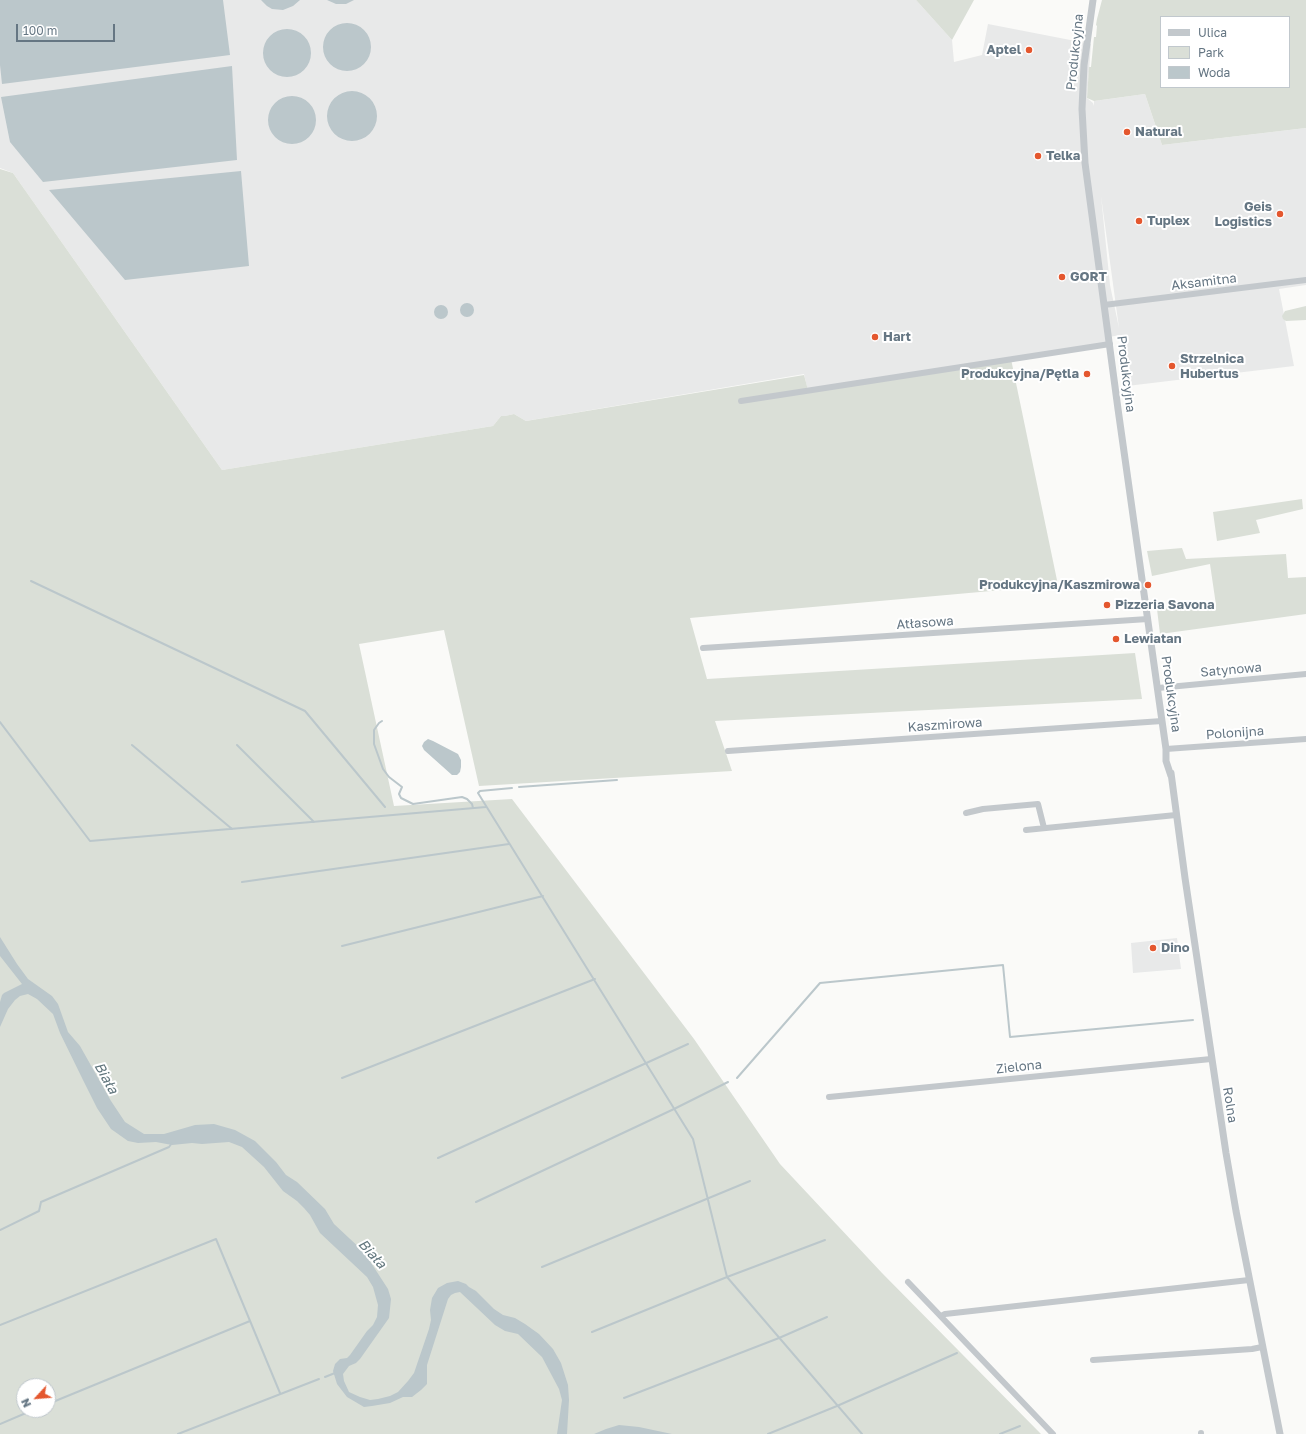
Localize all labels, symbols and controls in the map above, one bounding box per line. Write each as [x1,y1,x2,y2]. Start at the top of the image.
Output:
street label: Produkcyjna [1063,13,1087,91]
scale bar [18,16,117,42]
legend [1160,16,1290,88]
text: 100 m [23,23,57,38]
text: Ulica [1198,25,1227,40]
place label: Aptel [987,42,1021,58]
marker: Aptel [1024,45,1034,55]
text: Park [1198,45,1224,60]
text: Woda [1198,65,1230,80]
place label: Natural [1135,124,1182,140]
marker: Natural [1122,127,1132,137]
place label: Telka [1046,148,1080,164]
marker: Telka [1033,151,1043,161]
place label: Geis Logistics [1214,199,1272,230]
marker: Geis Logistics [1275,209,1285,219]
place label: Tuplex [1147,213,1190,229]
marker: Tuplex [1134,216,1144,226]
place label: GORT [1070,269,1107,285]
street label: Aksamitna [1170,270,1238,294]
marker: GORT [1057,272,1067,282]
place label: Hart [883,329,911,345]
marker: Hart [870,332,880,342]
street label: Produkcyjna [1114,335,1138,413]
place label: Strzelnica Hubertus [1180,351,1244,382]
marker: Strzelnica Hubertus [1167,361,1177,371]
place label: Produkcyjna/Pętla [961,366,1079,382]
marker: Produkcyjna/Pętla [1082,369,1092,379]
place label: Produkcyjna/Kaszmirowa [979,577,1140,593]
marker: Produkcyjna/Kaszmirowa [1143,580,1153,590]
place label: Pizzeria Savona [1115,597,1214,613]
marker: Pizzeria Savona [1102,600,1112,610]
street label: Atłasowa [896,613,954,633]
place label: Lewiatan [1124,631,1182,647]
marker: Lewiatan [1111,634,1121,644]
street label: Produkcyjna [1158,655,1184,733]
street label: Satynowa [1200,660,1262,680]
street label: Kaszmirowa [907,715,983,735]
street label: Polonijna [1205,723,1265,743]
place label: Dino [1161,940,1190,956]
marker: Dino [1148,943,1158,953]
street label: Zielona [995,1057,1043,1077]
water label: Biała [90,1059,122,1097]
street label: Rolna [1219,1086,1241,1124]
water label: Biała [354,1236,390,1272]
north arrow [16,1378,56,1418]
text: N [18,1396,33,1410]

